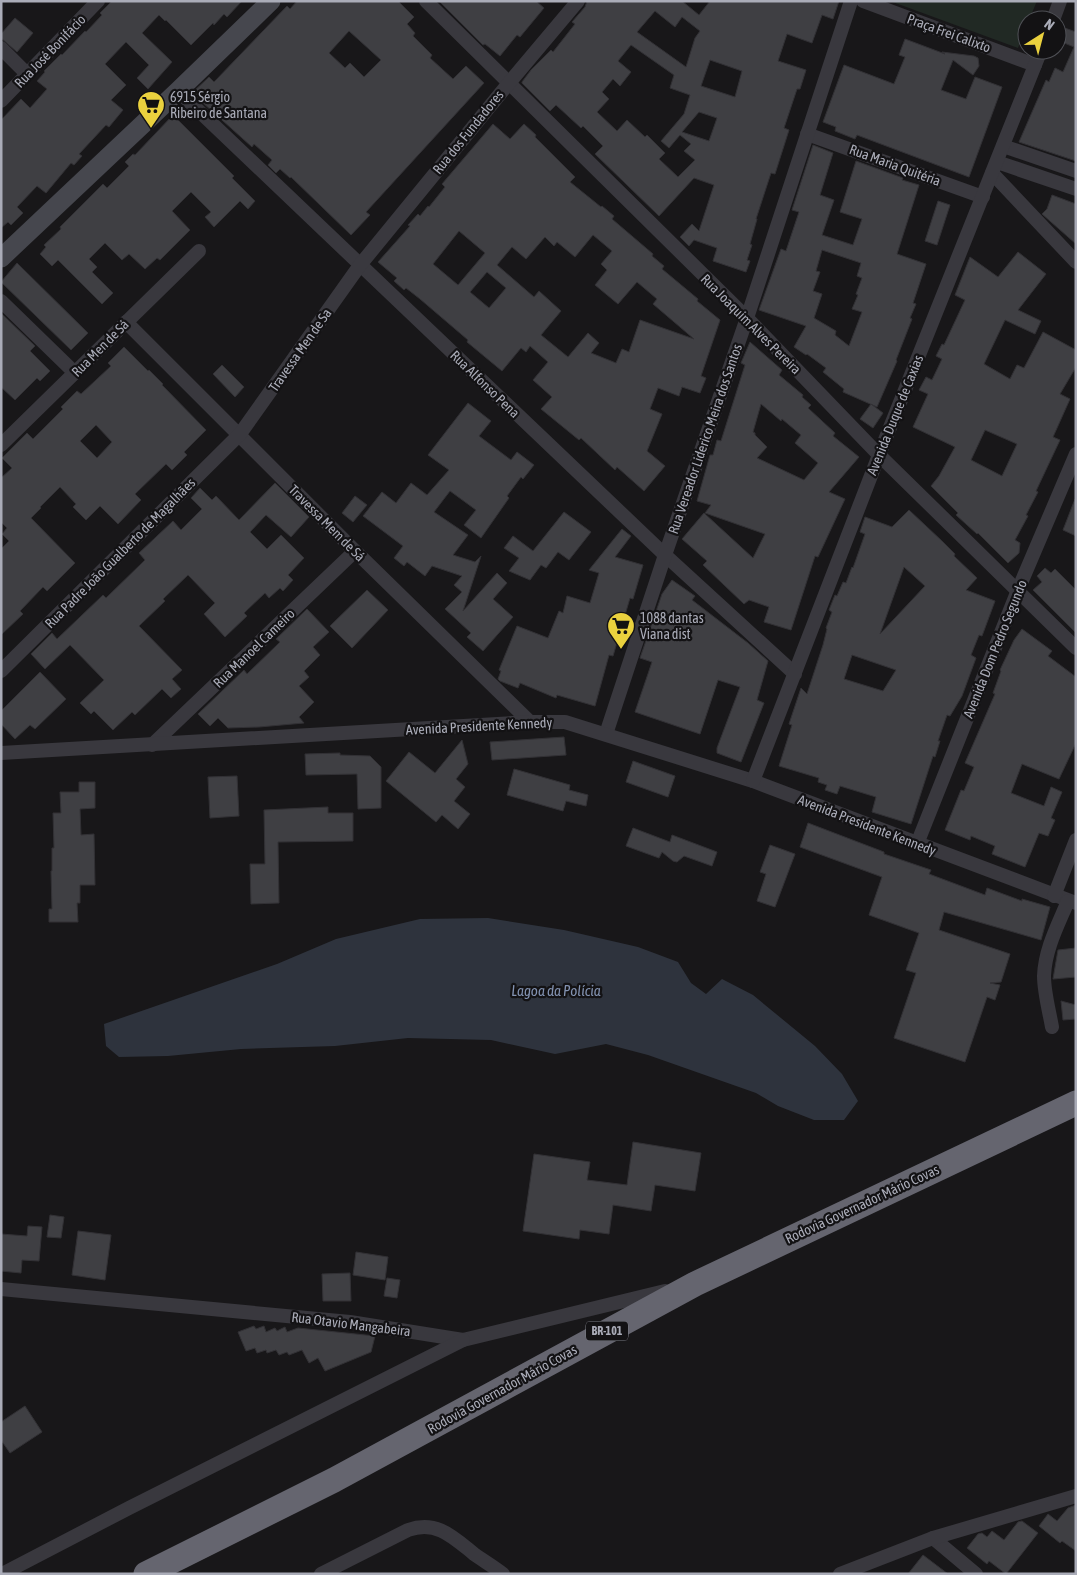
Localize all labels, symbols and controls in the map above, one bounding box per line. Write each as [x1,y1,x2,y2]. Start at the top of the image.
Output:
street label: Praça Frei Calixto [905,10,993,56]
north arrow [1017,10,1067,60]
street label: Rua José Bonifácio [11,11,89,91]
text: N [1042,16,1058,33]
street label: Rua dos Fundadores [429,87,507,177]
place label: 6915 Sérgio Ribeiro de Santana [170,89,267,121]
supermarket icon: 6915 Sérgio Ribeiro de Santana [136,90,166,129]
street label: Rua Maria Quitéria [847,141,943,189]
street label: Rua Joaquim Alves Pereira [698,271,804,377]
street label: Travessa Men de Sa [265,305,335,395]
street label: Rua Men de Sá [68,316,132,380]
street label: Rua Vereador Liderico Meira dos Santos [665,342,745,536]
street label: Rua Alfonso Pena [447,347,523,421]
street label: Avenida Duque de Caxias [864,353,926,477]
street label: Rua Padre João Gualberto de Magalhães [42,475,198,631]
street label: Travessa Mem de Sá [286,482,368,564]
street label: Avenida Dom Pedro Segundo [960,578,1030,720]
street label: Rua Manoel Cameiro [210,605,298,691]
place label: 1088 dantas Viana dist [640,610,704,642]
supermarket icon: 1088 dantas Viana dist [606,611,636,650]
street label: Avenida Presidente Kennedy [405,714,553,738]
street label: Avenida Presidente Kennedy [796,791,938,859]
water label: Lagoa da Polícia [511,982,601,999]
street label: Rodovia Governador Mário Covas [782,1161,942,1247]
street label: Rua Otavio Mangabeira [291,1309,411,1339]
road number: BR-101 [586,1322,628,1340]
street label: Rodovia Governador Mário Covas [425,1341,579,1437]

